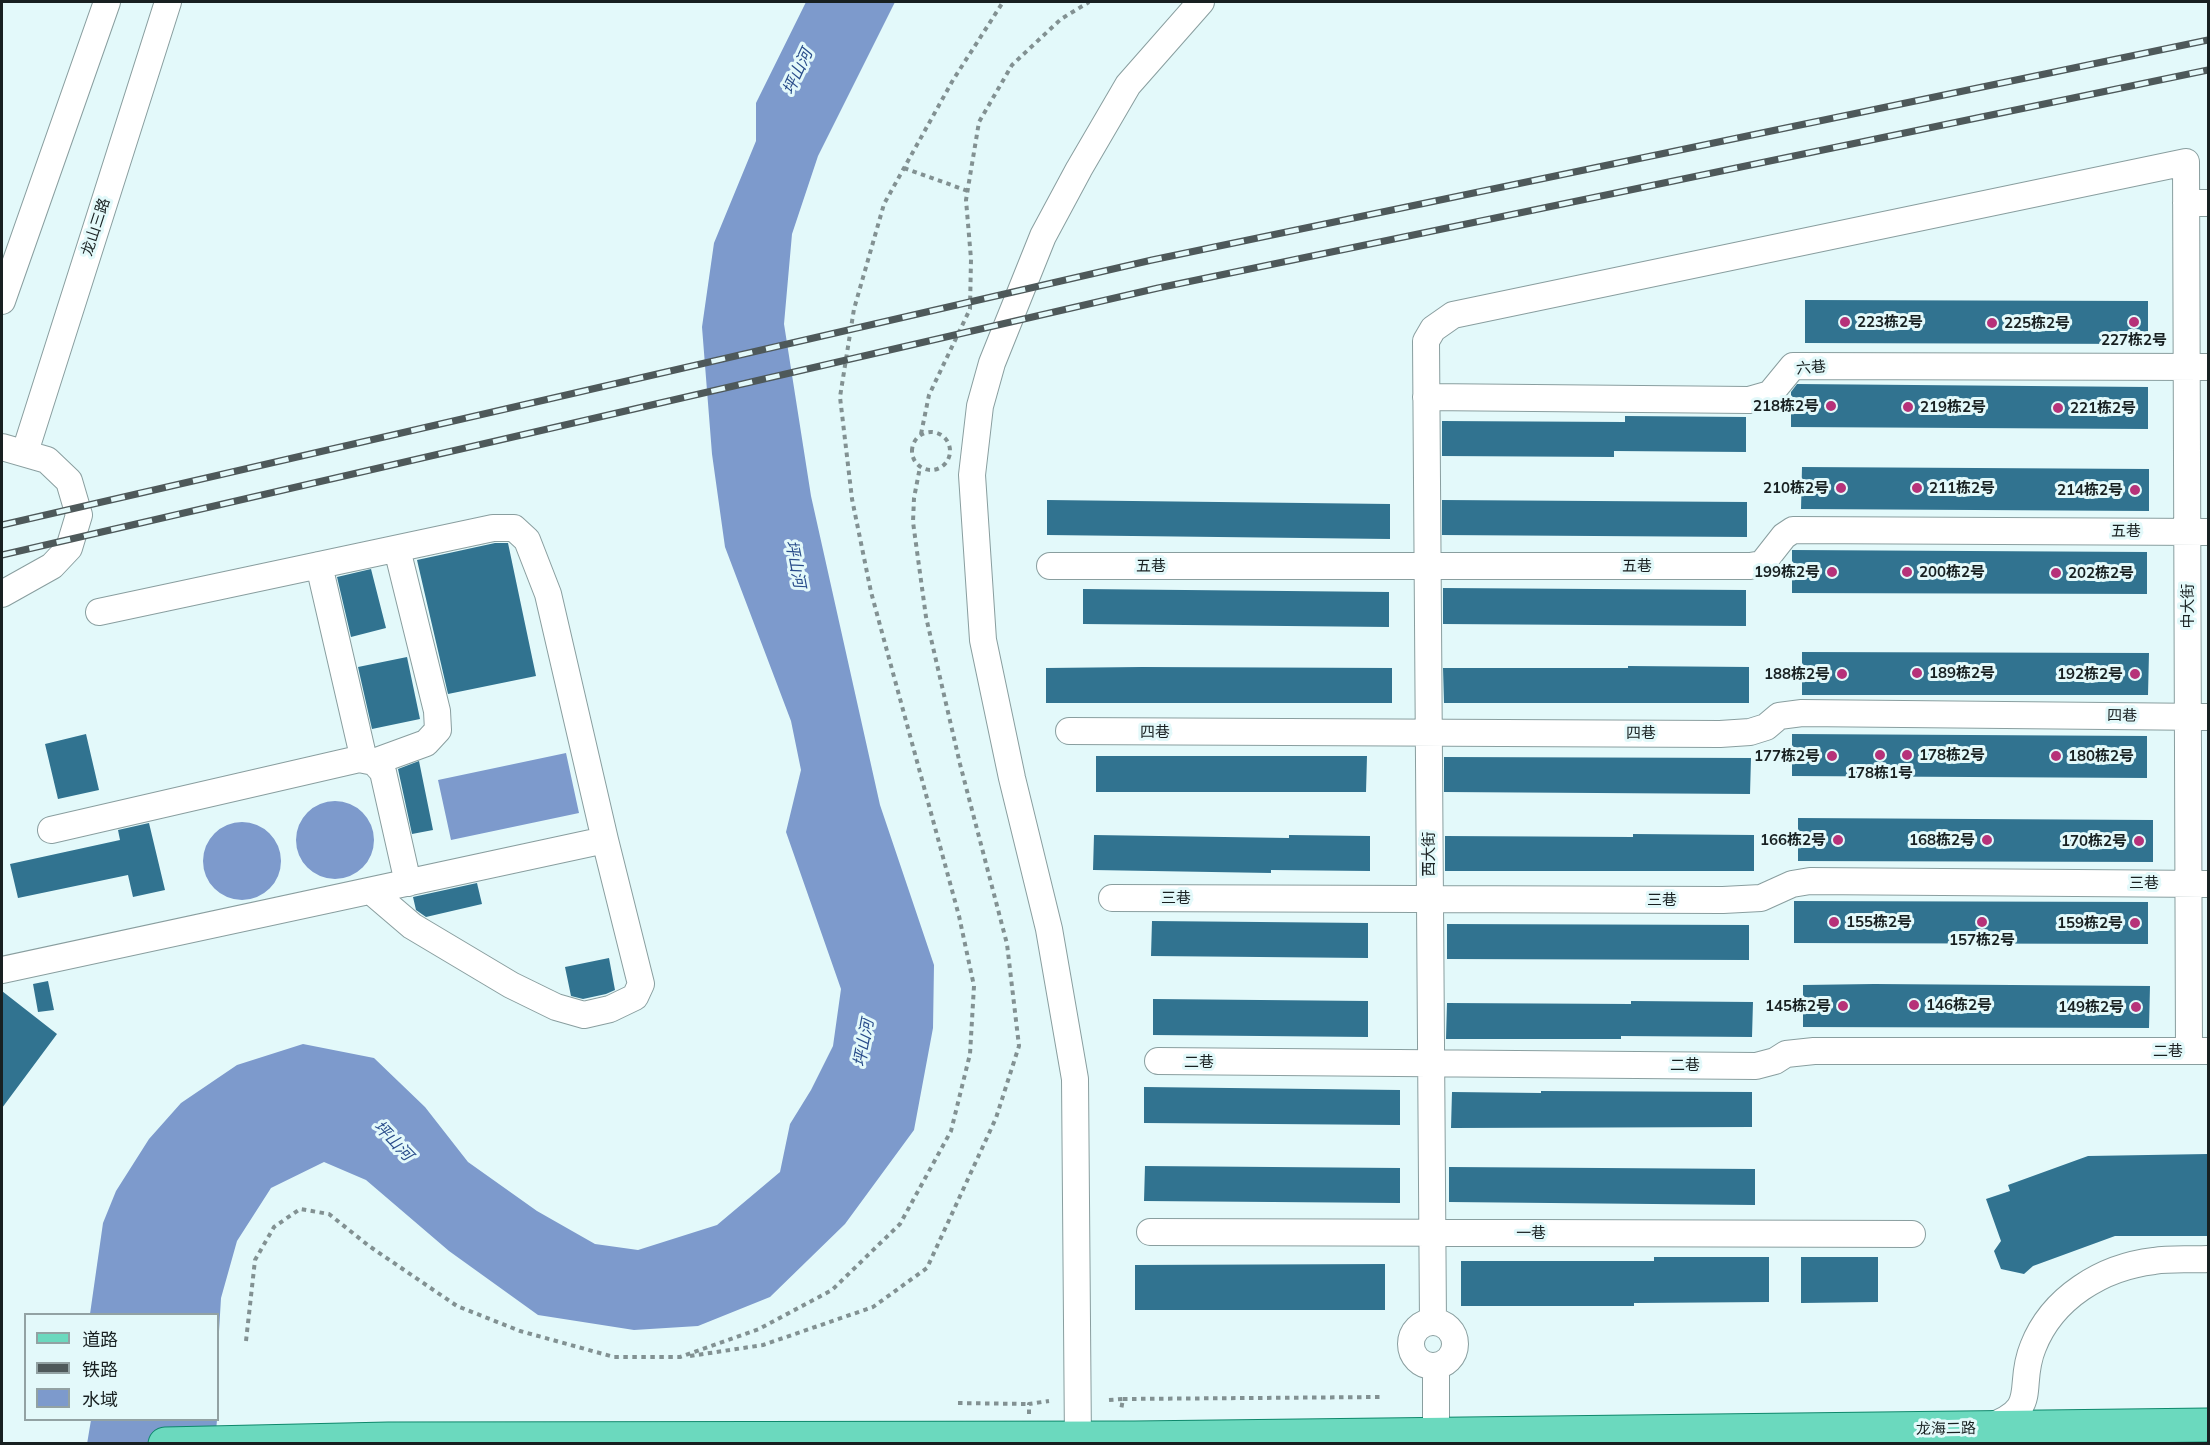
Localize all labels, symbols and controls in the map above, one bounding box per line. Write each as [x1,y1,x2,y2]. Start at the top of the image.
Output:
water label: 坪山河 [779,46,817,98]
street label: 龙山三路 [78,196,114,258]
place label: 223栋2号 [1857,313,1923,331]
place label: 225栋2号 [2004,314,2070,332]
marker: 223栋2号 [1838,315,1852,329]
marker: 227栋2号 [2127,315,2141,329]
marker: 225栋2号 [1985,316,1999,330]
place label: 227栋2号 [2101,331,2167,349]
street label: 六巷 [1795,358,1827,378]
place label: 218栋2号 [1753,397,1819,415]
place label: 219栋2号 [1920,398,1986,416]
marker: 218栋2号 [1824,399,1838,413]
place label: 221栋2号 [2070,399,2136,417]
marker: 219栋2号 [1901,400,1915,414]
marker: 221栋2号 [2051,401,2065,415]
place label: 210栋2号 [1763,479,1829,497]
place label: 211栋2号 [1929,479,1995,497]
marker: 210栋2号 [1834,481,1848,495]
marker: 211栋2号 [1910,481,1924,495]
place label: 214栋2号 [2057,481,2123,499]
marker: 214栋2号 [2128,483,2142,497]
street label: 五巷 [2111,522,2141,540]
water label: 坪山河 [781,539,809,589]
street label: 五巷 [1136,557,1166,575]
street label: 五巷 [1622,557,1652,575]
place label: 199栋2号 [1754,563,1820,581]
place label: 200栋2号 [1919,563,1985,581]
place label: 202栋2号 [2068,564,2134,582]
marker: 199栋2号 [1825,565,1839,579]
marker: 200栋2号 [1900,565,1914,579]
marker: 202栋2号 [2049,566,2063,580]
street label: 中大街 [2179,584,2197,628]
place label: 189栋2号 [1929,664,1995,682]
place label: 188栋2号 [1764,665,1830,683]
place label: 192栋2号 [2057,665,2123,683]
marker: 189栋2号 [1910,666,1924,680]
marker: 188栋2号 [1835,667,1849,681]
marker: 192栋2号 [2128,667,2142,681]
street label: 四巷 [2107,707,2137,725]
street label: 四巷 [1140,723,1170,741]
street label: 四巷 [1626,724,1656,742]
place label: 178栋2号 [1919,746,1985,764]
place label: 177栋2号 [1754,747,1820,765]
place label: 180栋2号 [2068,747,2134,765]
marker: 178栋1号 [1873,748,1887,762]
marker: 178栋2号 [1900,748,1914,762]
marker: 177栋2号 [1825,749,1839,763]
marker: 180栋2号 [2049,749,2063,763]
place label: 178栋1号 [1847,764,1913,782]
place label: 166栋2号 [1760,831,1826,849]
place label: 168栋2号 [1909,831,1975,849]
street label: 西大街 [1420,832,1438,876]
place label: 170栋2号 [2061,832,2127,850]
marker: 166栋2号 [1831,833,1845,847]
marker: 168栋2号 [1980,833,1994,847]
marker: 170栋2号 [2132,834,2146,848]
street label: 三巷 [2129,874,2159,892]
street label: 三巷 [1161,889,1191,907]
street label: 三巷 [1647,891,1677,909]
place label: 155栋2号 [1846,913,1912,931]
place label: 159栋2号 [2057,914,2123,932]
marker: 155栋2号 [1827,915,1841,929]
marker: 157栋2号 [1975,915,1989,929]
marker: 159栋2号 [2128,916,2142,930]
place label: 157栋2号 [1949,931,2015,949]
place label: 146栋2号 [1926,996,1992,1014]
place label: 145栋2号 [1765,997,1831,1015]
marker: 146栋2号 [1907,998,1921,1012]
place label: 149栋2号 [2058,998,2124,1016]
marker: 145栋2号 [1836,999,1850,1013]
marker: 149栋2号 [2129,1000,2143,1014]
water label: 坪山河 [850,1018,878,1068]
street label: 二巷 [2153,1042,2183,1060]
street label: 二巷 [1184,1053,1214,1071]
street label: 二巷 [1670,1056,1700,1074]
water label: 坪山河 [369,1117,417,1165]
street label: 一巷 [1516,1224,1546,1242]
legend [24,1313,219,1421]
text: 道路 [82,1328,118,1351]
text: 铁路 [82,1358,118,1381]
text: 水域 [82,1388,118,1411]
street label: 龙海二路 [1916,1419,1976,1439]

